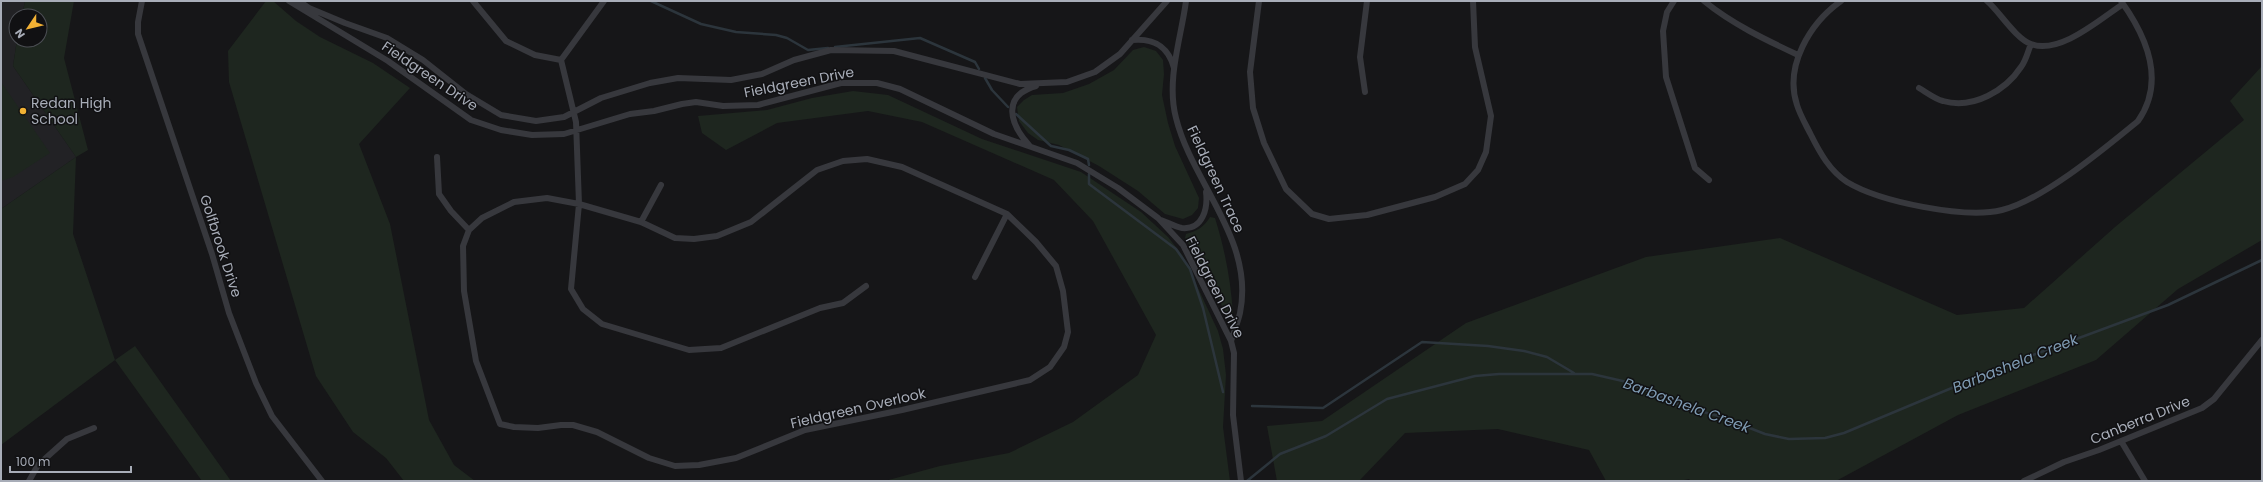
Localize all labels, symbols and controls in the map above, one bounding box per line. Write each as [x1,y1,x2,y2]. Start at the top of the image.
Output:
north arrow [8,8,48,48]
text: N [11,26,29,42]
street label: Fieldgreen Drive [378,36,482,116]
street label: Fieldgreen Drive [742,61,856,102]
place label: Redan High School [31,93,111,129]
marker: Redan High School [18,106,28,116]
street label: Fieldgreen Trace [1182,122,1250,236]
street label: Golfbrook Drive [195,192,247,300]
street label: Fieldgreen Drive [1181,233,1249,342]
water label: Barbashela Creek [1949,328,2082,398]
water label: Barbashela Creek [1621,372,1755,438]
street label: Fieldgreen Overlook [788,383,928,433]
street label: Canberra Drive [2087,391,2193,449]
scale bar [10,448,131,474]
text: 100 m [16,453,50,470]

